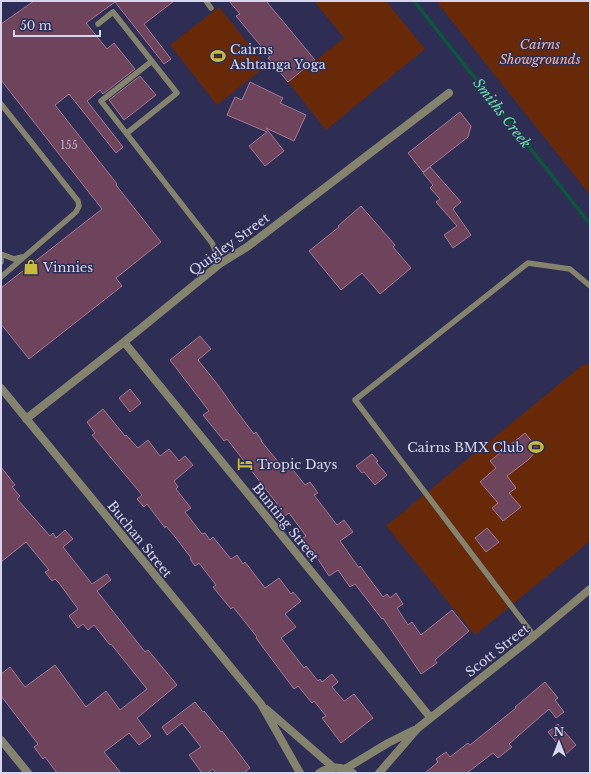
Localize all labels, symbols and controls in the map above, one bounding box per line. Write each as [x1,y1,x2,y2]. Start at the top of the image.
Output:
scale bar [14,12,100,38]
text: 50 m [20,18,52,33]
park label: Cairns Showgrounds [499,36,581,68]
place label: Cairns Ashtanga Yoga [229,41,327,73]
sports icon: Cairns Ashtanga Yoga [209,47,227,65]
water label: Smiths Creek [469,74,535,152]
house number: 155 [60,138,78,152]
street label: Quigley Street [186,209,273,279]
shop icon: Vinnies [22,258,40,276]
place label: Vinnies [42,259,93,276]
sports icon: Cairns BMX Club [527,438,545,456]
place label: Cairns BMX Club [407,439,524,456]
hotel icon: Tropic Days [236,455,254,473]
place label: Tropic Days [257,456,337,473]
street label: Bunting Street [249,480,323,565]
street label: Buchan Street [104,498,176,581]
street label: Scott Street [462,620,533,681]
north arrow [539,722,579,762]
text: N [554,725,565,739]

